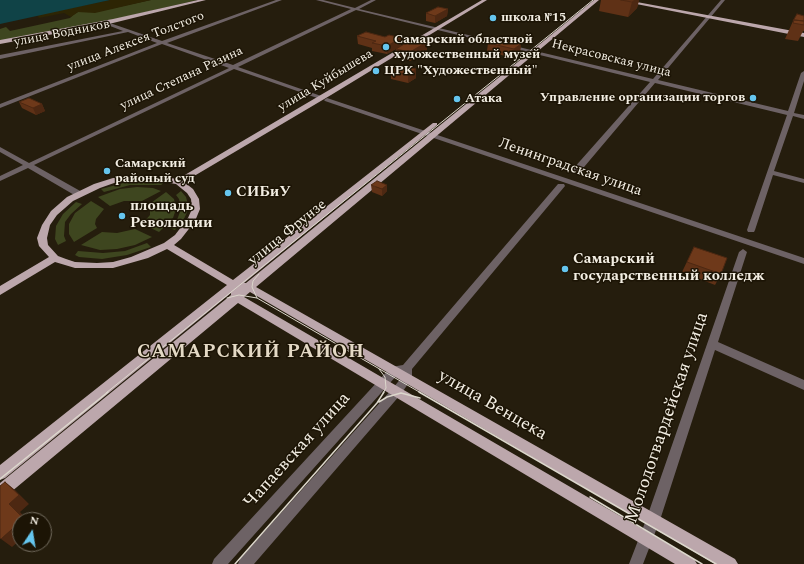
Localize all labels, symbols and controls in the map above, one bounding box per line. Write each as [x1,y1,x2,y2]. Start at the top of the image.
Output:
street label: улица Алексея Толстого [65,9,207,75]
place label: школа №15 [501,10,566,26]
marker: школа №15 [488,13,498,23]
street label: улица Водников [13,17,111,51]
place label: Самарский областной художественный музей [394,32,540,63]
street label: Некрасовская улица [550,37,672,81]
marker: Самарский областной художественный музей [381,42,391,52]
street label: улица Степана Разина [118,44,246,114]
street label: улица Куйбышева [276,47,376,115]
place label: ЦРК "Художественный" [384,63,538,79]
marker: ЦРК "Художественный" [371,66,381,76]
place label: Управление организации торгов [540,90,745,106]
place label: Атака [465,91,502,107]
marker: Управление организации торгов [748,93,758,103]
marker: Атака [452,94,462,104]
street label: Ленинградская улица [496,135,644,201]
place label: Самарский районый суд [115,156,195,187]
marker: Самарский районый суд [102,166,112,176]
place label: СИБиУ [236,184,290,202]
marker: СИБиУ [223,188,233,198]
street label: улица Фрунзе [245,196,331,270]
place label: площадь Революции [130,198,213,233]
marker: площадь Революции [117,211,127,221]
place label: Самарский государственный колледж [573,251,765,286]
marker: Самарский государственный колледж [560,264,570,274]
street label: Молодогвардейская улица [622,310,714,526]
district label: САМАРСКИЙ РАЙОН [137,342,365,364]
street label: улица Венцека [434,366,550,446]
street label: Чапаевская улица [240,389,356,513]
north arrow [12,512,52,552]
text: N [28,512,41,530]

